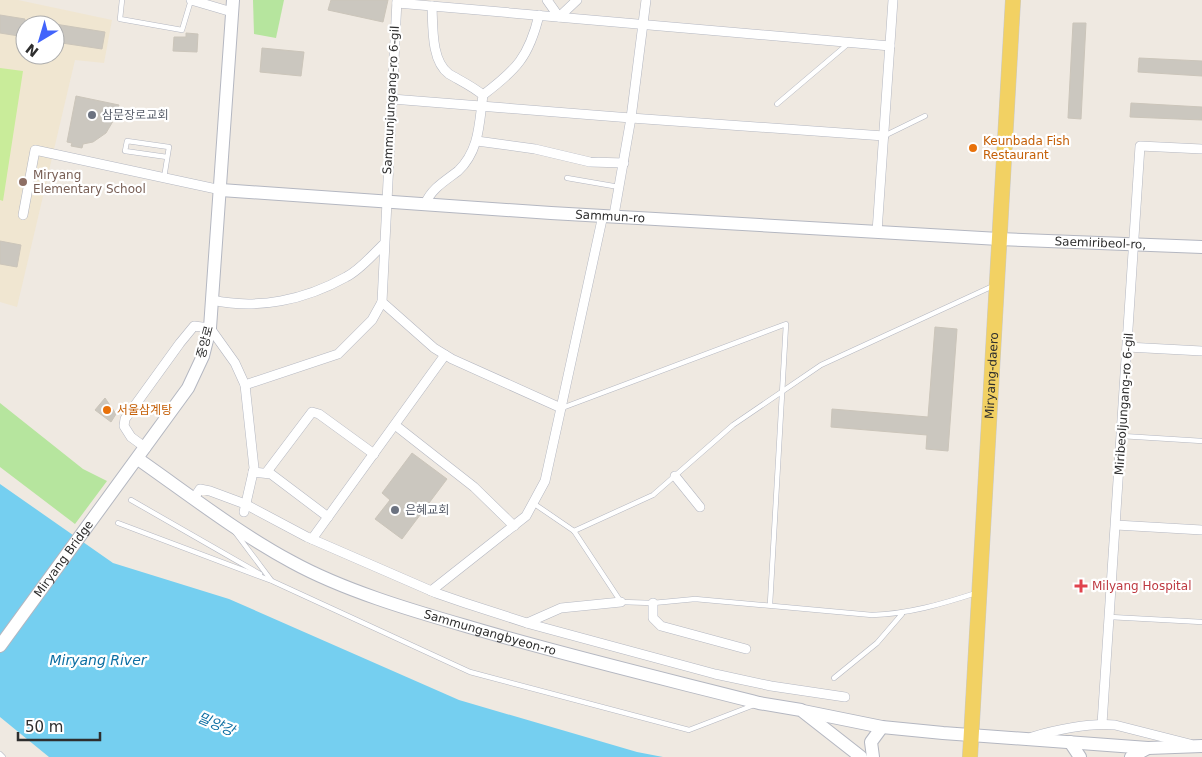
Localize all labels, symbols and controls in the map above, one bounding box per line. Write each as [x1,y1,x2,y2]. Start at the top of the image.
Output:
north arrow [15,15,65,65]
street label: Sammunjungang-ro 6-gil [380,25,402,175]
text: N [22,40,42,60]
place label: 삼문장로교회 [102,108,168,122]
marker: 삼문장로교회 [86,109,98,121]
place label: Keunbada Fish Restaurant [983,134,1070,162]
marker: Keunbada Fish Restaurant [967,142,979,154]
place label: Miryang Elementary School [33,168,146,196]
marker: Miryang Elementary School [17,176,29,188]
street label: Sammun-ro [575,207,645,225]
street label: Saemiribeol-ro, [1054,234,1146,252]
street label: 중앙로 [194,324,216,360]
street label: Miryang-daero [982,332,1001,419]
street label: Miribeoljungang-ro 6-gil [1112,332,1136,476]
place label: 서울삼계탕 [117,403,172,417]
marker: 서울삼계탕 [101,404,113,416]
place label: 은혜교회 [405,503,449,517]
marker: 은혜교회 [389,504,401,516]
street label: Miryang Bridge [31,518,96,600]
marker: Milyang Hospital [1074,579,1088,593]
place label: Milyang Hospital [1092,579,1191,593]
street label: Sammungangbyeon-ro [422,607,558,658]
water label: Miryang River [49,652,148,668]
water label: 밀양강 [195,709,239,740]
scale bar [18,710,100,742]
text: 50 m [25,718,63,736]

